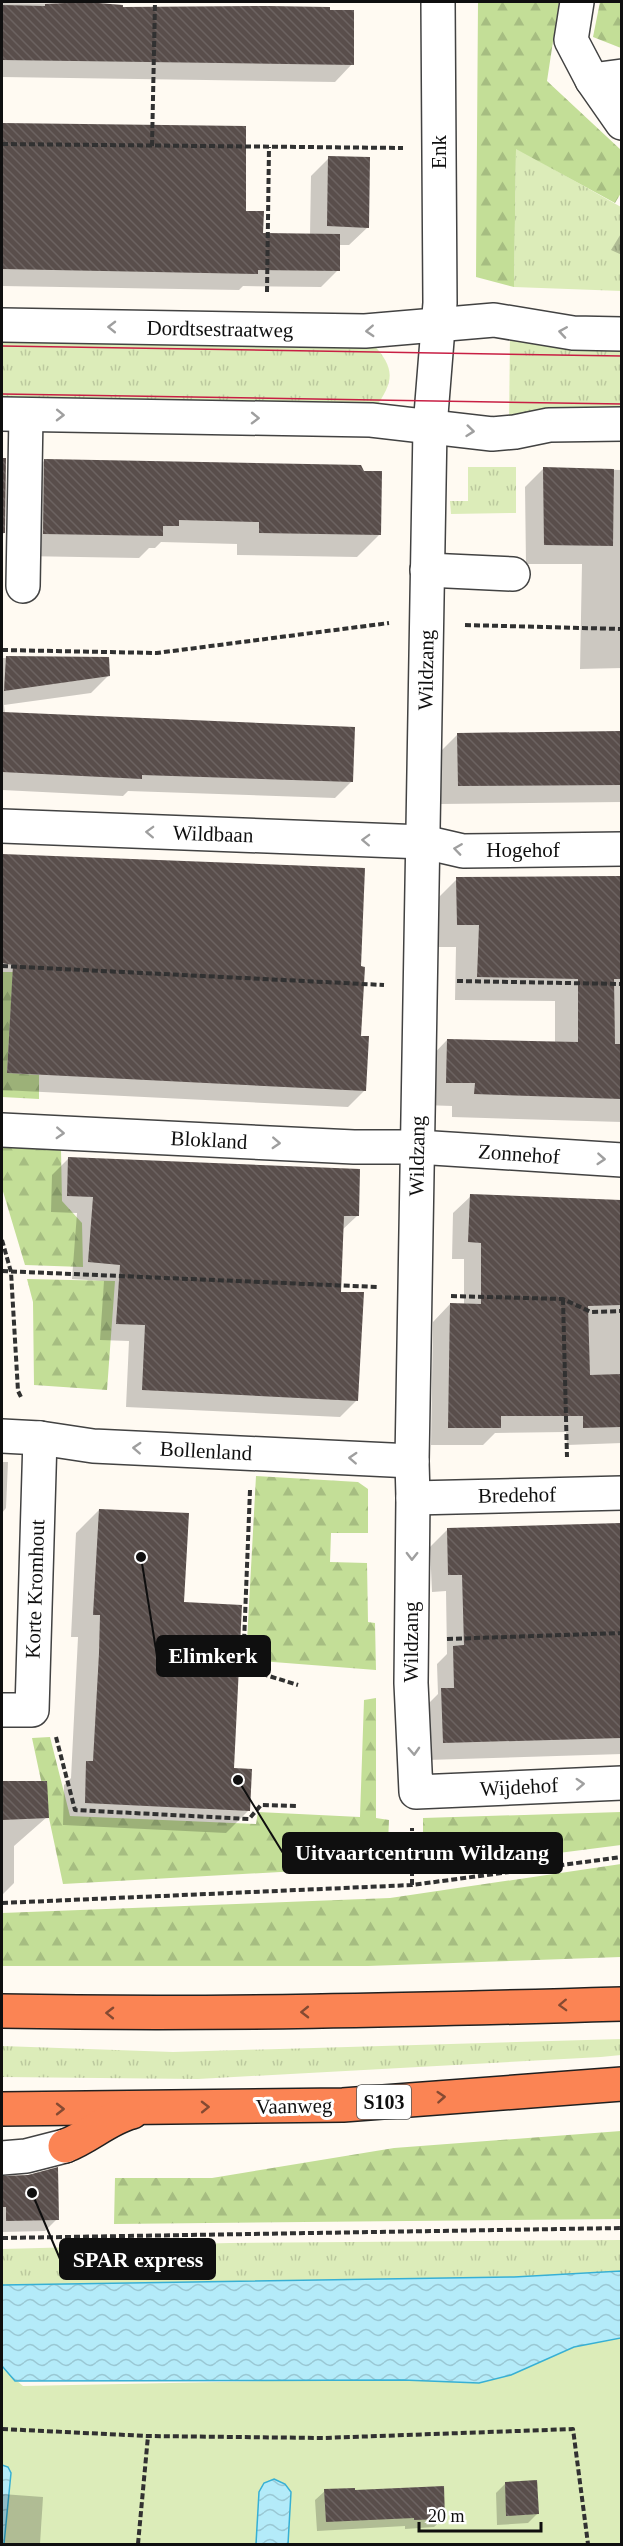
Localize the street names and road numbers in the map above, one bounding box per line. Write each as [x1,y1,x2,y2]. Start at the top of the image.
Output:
street label: Enk [427,135,451,169]
street label: Dordtsestraatweg [146,316,294,342]
street label: Wildzang [413,629,439,711]
street label: Wildbaan [172,821,254,847]
street label: Hogehof [486,838,560,862]
street label: Wildzang [404,1115,430,1197]
street label: Blokland [170,1126,249,1154]
street label: Zonnehof [477,1139,561,1169]
street label: Bollenland [159,1437,253,1465]
street label: Bredehof [478,1482,556,1508]
street label: Korte Kromhout [21,1519,49,1659]
street label: Wildzang [399,1601,423,1682]
street label: Wijdehof [479,1773,559,1801]
road number: S103 [357,2085,411,2119]
street label: Vaanweg [255,2093,333,2119]

